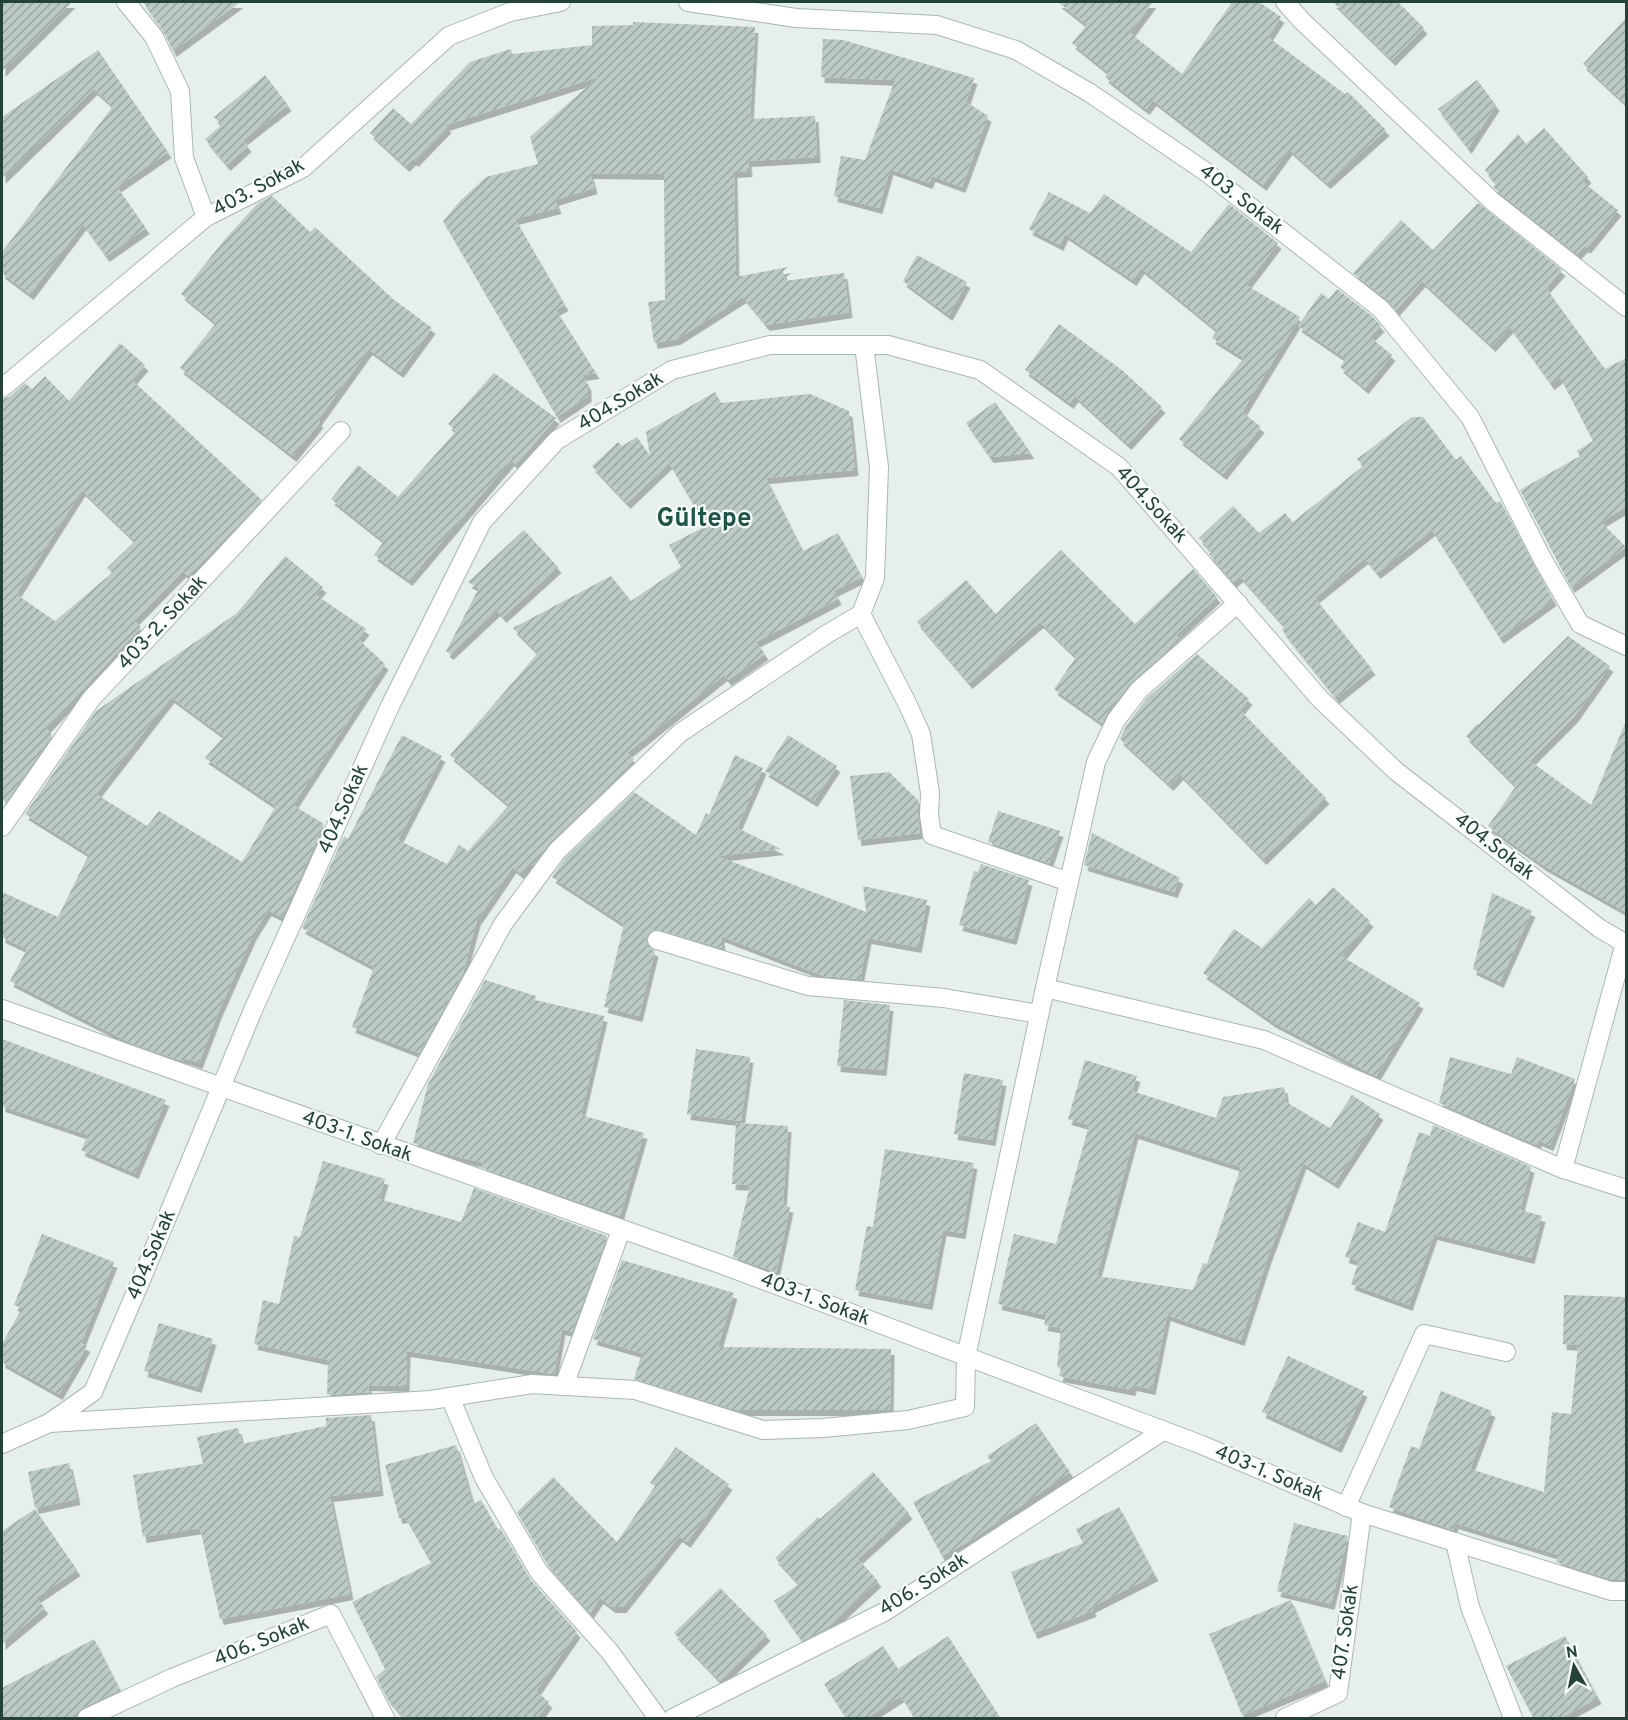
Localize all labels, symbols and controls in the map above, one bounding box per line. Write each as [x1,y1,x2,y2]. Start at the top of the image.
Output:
street label: 403. Sokak [209,153,309,223]
street label: 403. Sokak [1193,159,1289,241]
street label: 404.Sokak [573,366,669,438]
street label: 404.Sokak [1109,461,1193,549]
district label: Gültepe [657,503,751,536]
street label: 403-2. Sokak [112,570,214,676]
street label: 404.Sokak [313,760,375,858]
street label: 404.Sokak [1448,807,1540,887]
street label: 403-1. Sokak [298,1105,416,1169]
street label: 404.Sokak [121,1206,183,1304]
street label: 403-1. Sokak [756,1267,874,1333]
street label: 403-1. Sokak [1211,1439,1327,1509]
street label: 406. Sokak [875,1547,973,1623]
street label: 407. Sokak [1326,1582,1366,1682]
street label: 406. Sokak [211,1611,313,1673]
north arrow [1544,1636,1604,1696]
text: N [1565,1642,1579,1664]

